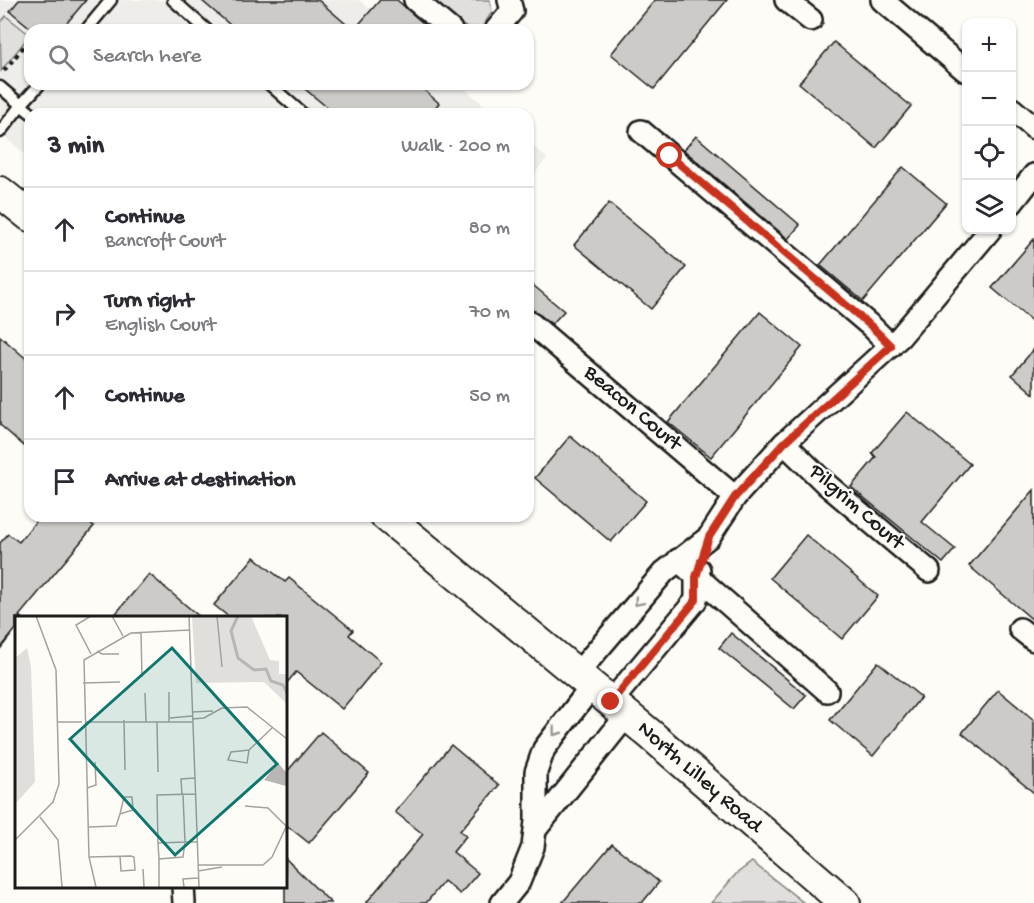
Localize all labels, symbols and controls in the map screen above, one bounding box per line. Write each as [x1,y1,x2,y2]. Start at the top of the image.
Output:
map controls [962,18,1016,234]
button: + [962,18,1016,72]
search box [24,24,534,90]
icon: search [45,41,78,74]
text: Search here [93,44,201,70]
button: − [962,72,1016,126]
button: locate [962,126,1016,180]
text: 3 min [48,132,104,163]
text: Walk · 200 m [401,136,510,159]
route start [656,142,682,168]
button: layers [962,180,1016,234]
text: Continue [105,205,185,231]
icon: ahead [48,213,81,246]
text: 80 m [469,218,510,241]
text: Bancroft Court [105,231,225,254]
text: Turn right [105,289,193,315]
icon: right [48,297,81,330]
text: 70 m [469,302,510,325]
text: English Court [105,315,216,338]
street label: Beacon Court [577,360,688,459]
icon: ahead [48,381,81,414]
text: Continue [105,384,185,410]
text: 50 m [469,386,510,409]
street label: Pilgrim Court [802,459,911,558]
icon: arrive [48,465,81,498]
text: Arrive at destination [105,468,295,494]
one-way arrow [634,595,645,606]
inset map [15,616,286,888]
route end [597,688,623,714]
street label: North Lilley Road [631,717,769,841]
one-way arrow [553,726,564,737]

